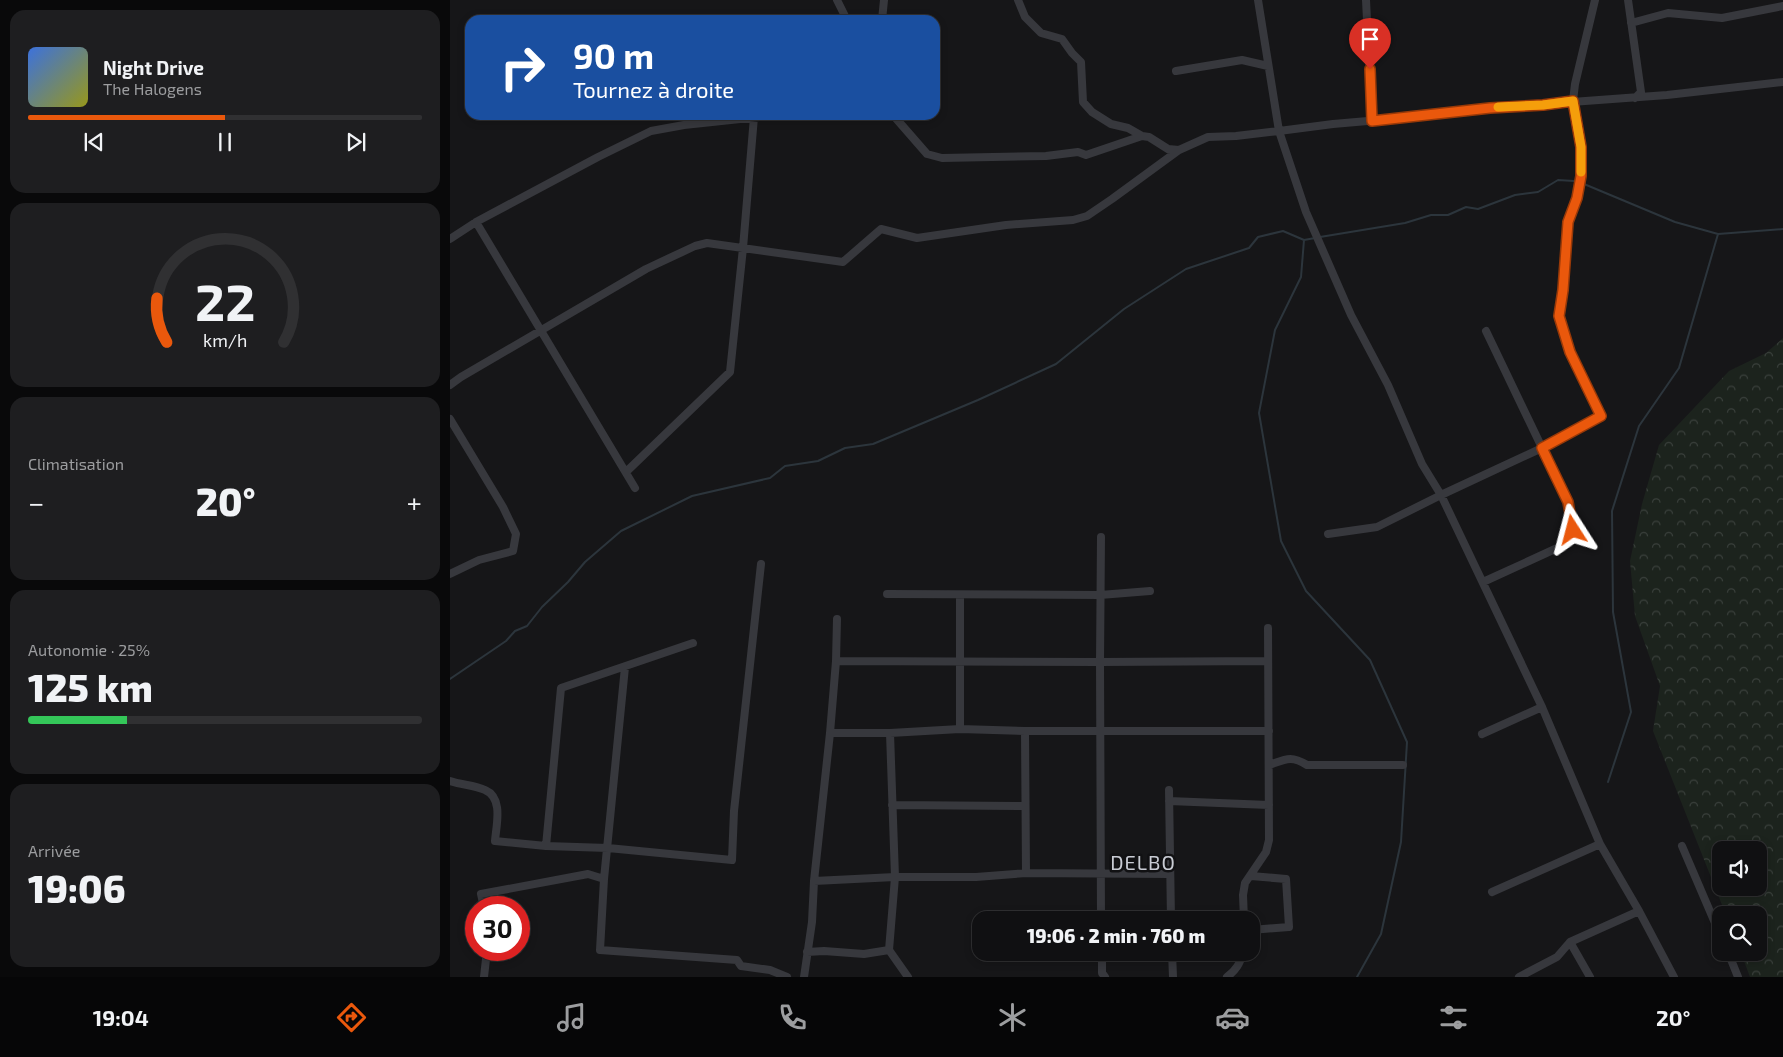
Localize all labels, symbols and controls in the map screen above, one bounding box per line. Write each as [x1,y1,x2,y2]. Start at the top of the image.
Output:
pin [1349,18,1391,69]
icon: arrive [1356,25,1384,53]
text: 90 m [573,34,654,76]
icon: right [490,35,555,100]
text: Night Drive [103,56,204,79]
text: Tournez à droite [573,76,734,102]
text: The Halogens [103,79,202,98]
icon: previous [80,128,108,156]
icon: pause [211,128,239,156]
icon: next [342,128,370,156]
text: 22 [195,269,255,331]
text: km/h [203,329,247,351]
text: Climatisation [28,454,124,473]
text: 20° [196,478,255,524]
text: − [28,485,44,519]
text: + [407,485,422,519]
position arrow [1546,503,1598,555]
text: Autonomie · 25% [28,640,150,659]
text: 125 km [28,664,153,710]
text: Arrivée [28,841,80,860]
map controls [1712,841,1767,961]
button: sound [1712,841,1767,896]
district label: DELBO [1110,850,1176,874]
text: 19:06 [28,865,125,911]
speed limit sign: 30 [465,896,530,961]
button: search [1712,906,1767,961]
text: 19:06 · 2 min · 760 m [1027,924,1205,947]
icon: directions [334,1000,369,1035]
icon: music [554,1000,589,1035]
icon: phone [775,1000,810,1035]
icon: climate [995,1000,1030,1035]
icon: car [1215,1000,1250,1035]
icon: filters [1436,1000,1471,1035]
text: 19:04 [93,1004,149,1030]
text: 20° [1656,1004,1690,1030]

